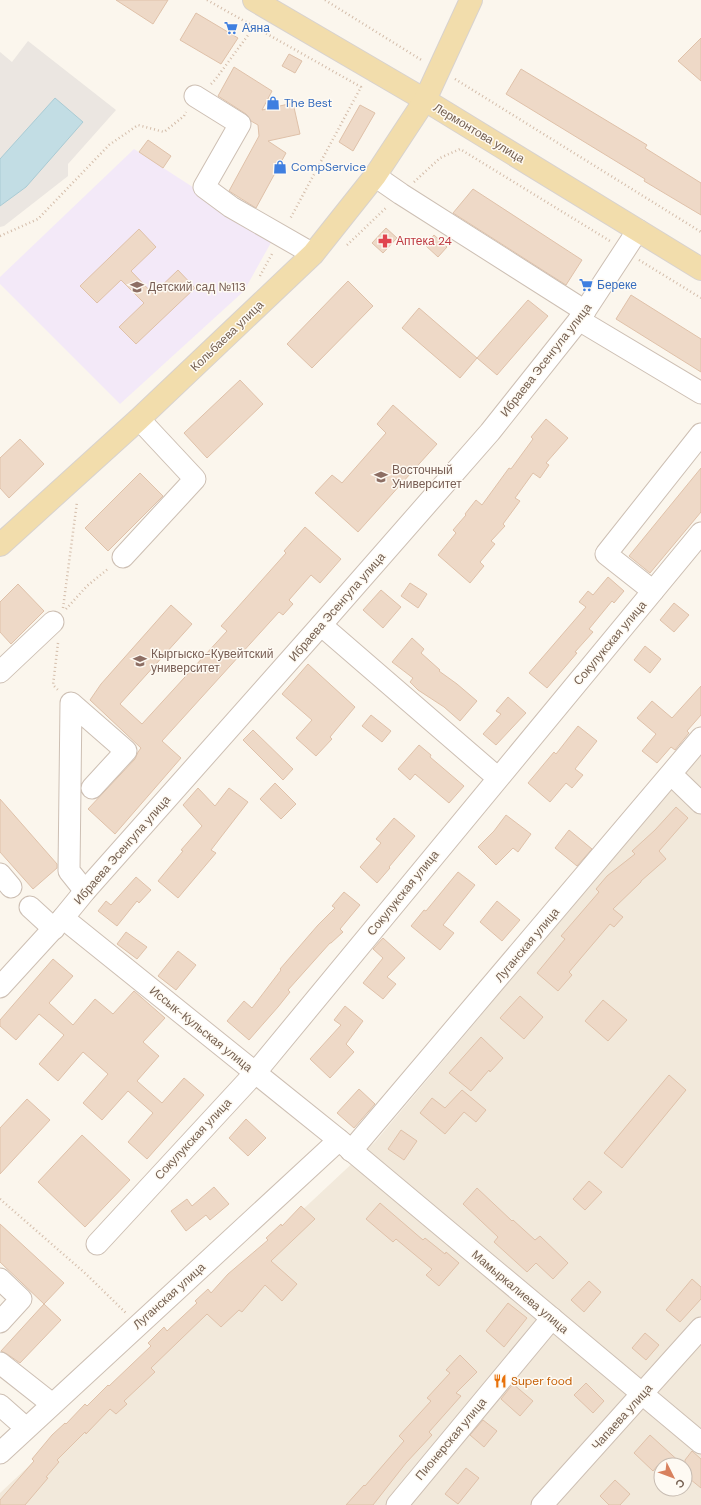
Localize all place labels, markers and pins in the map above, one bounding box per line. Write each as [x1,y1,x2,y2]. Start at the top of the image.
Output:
supermarket icon: Аяна [223,20,239,36]
place label: Аяна [242,20,270,36]
shop icon: The Best [265,95,281,111]
place label: The Best [284,95,332,111]
shop icon: CompService [272,159,288,175]
place label: CompService [291,159,366,175]
pharmacy icon: Аптека 24 [377,233,393,249]
place label: Аптека 24 [396,233,452,249]
supermarket icon: Береке [578,277,594,293]
place label: Береке [597,277,637,293]
school or university icon: Детский сад №113 [129,279,145,295]
place label: Детский сад №113 [148,279,246,295]
place label: Восточный Университет [392,462,462,492]
school or university icon: Восточный Университет [373,469,389,485]
place label: Кыргыско-Кувейтский университет [151,646,273,676]
school or university icon: Кыргыско-Кувейтский университет [132,653,148,669]
restaurant icon: Super food [492,1373,508,1389]
place label: Super food [511,1373,572,1389]

